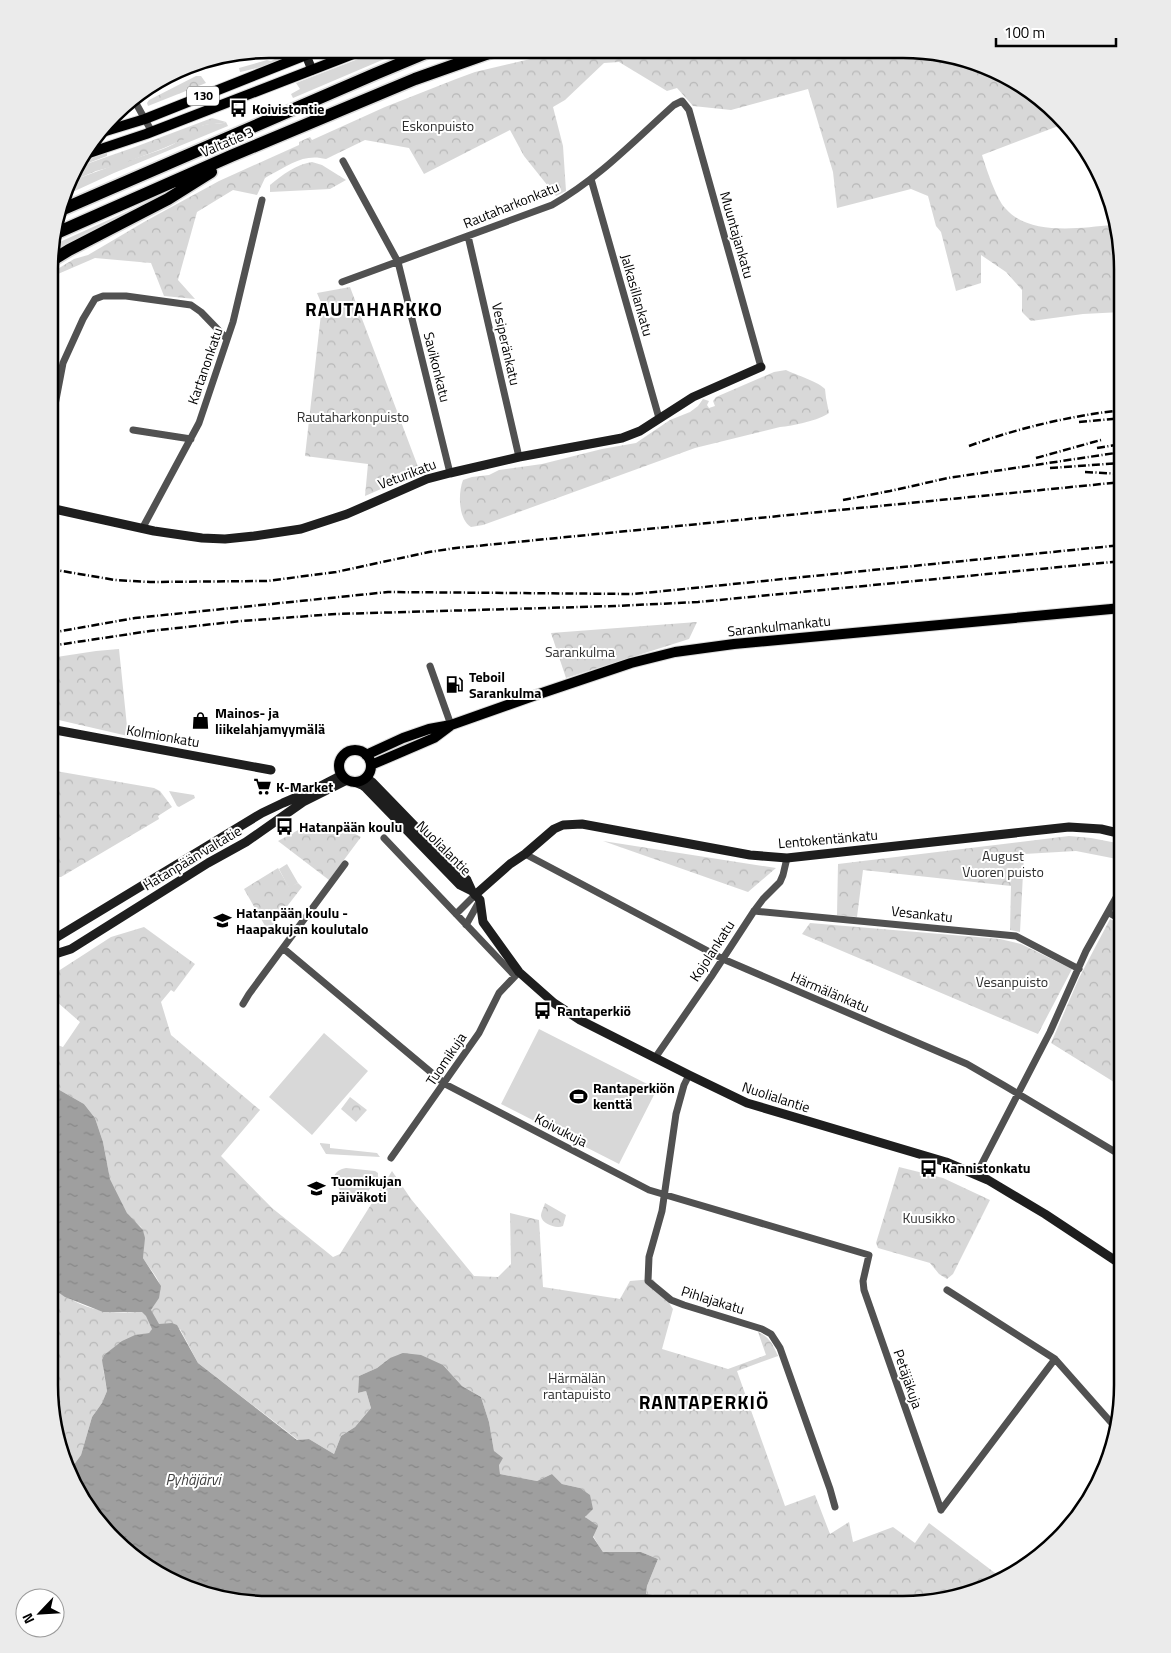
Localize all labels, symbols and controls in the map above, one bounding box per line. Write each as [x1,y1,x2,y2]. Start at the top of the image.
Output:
scale bar [996,15,1116,47]
text: 100 m [1004,21,1045,44]
road number: 130 [187,86,219,105]
place label: Koivistontie [252,98,324,119]
bus stop icon: Koivistontie [228,99,248,119]
park label: Eskonpuisto [402,115,474,136]
street label: Valtatie 3 [197,121,257,162]
street label: Rautaharkonkatu [460,176,562,233]
street label: Muuntajankatu [715,189,760,281]
street label: Jalkasillankatu [616,251,659,338]
district label: RAUTAHARKKO [305,294,443,323]
street label: Vesiperänkatu [487,301,526,387]
street label: Kartanonkatu [182,324,228,407]
street label: Savikonkatu [419,330,456,404]
park label: Rautaharkonpuisto [297,406,409,427]
street label: Veturikatu [375,453,439,494]
street label: Sarankulmankatu [726,610,832,641]
park label: Sarankulma [545,641,615,662]
place label: Teboil Sarankulma [469,666,542,703]
fuel station icon: Teboil Sarankulma [445,675,465,695]
place label: Mainos- ja liikelahjamyymälä [215,702,325,739]
shop icon: Mainos- ja liikelahjamyymälä [191,711,211,731]
street label: Kolmionkatu [125,719,201,752]
place label: K-Market [276,776,333,797]
supermarket icon: K-Market [252,777,272,797]
street label: Nuolialantie [412,815,477,880]
place label: Hatanpään koulu [299,816,402,837]
bus stop icon: Hatanpään koulu [275,817,295,837]
street label: Hatanpään valtatie [138,820,245,895]
street label: Lentokentänkatu [777,824,879,853]
park label: August Vuoren puisto [962,845,1044,882]
street label: Vesankatu [890,900,954,927]
place label: Hatanpään koulu - Haapakujan koulutalo [236,902,368,939]
school or university icon: Hatanpään koulu - Haapakujan koulutalo [212,911,232,931]
street label: Kojolankatu [684,916,739,986]
street label: Härmälänkatu [788,965,873,1018]
park label: Vesanpuisto [976,971,1048,992]
place label: Rantaperkiö [557,1000,631,1021]
bus stop icon: Rantaperkiö [533,1001,553,1021]
street label: Tuomikuja [420,1028,471,1089]
street label: Nuolialantie [739,1076,813,1117]
place label: Rantaperkiön kenttä [593,1077,675,1114]
sports icon: Rantaperkiön kenttä [569,1086,589,1106]
street label: Koivukuja [531,1107,591,1152]
place label: Kannistonkatu [942,1157,1031,1178]
bus stop icon: Kannistonkatu [918,1158,938,1178]
place label: Tuomikujan päiväkoti [331,1170,402,1207]
school or university icon: Tuomikujan päiväkoti [307,1179,327,1199]
park label: Kuusikko [903,1207,955,1228]
street label: Pihlajakatu [679,1280,747,1319]
street label: Petäjäkuja [889,1346,928,1411]
park label: Härmälän rantapuisto [543,1367,611,1404]
district label: RANTAPERKIÖ [639,1387,769,1416]
water label: Pyhäjärvi [165,1468,223,1491]
north arrow [15,1588,65,1638]
text: N [16,1610,39,1628]

